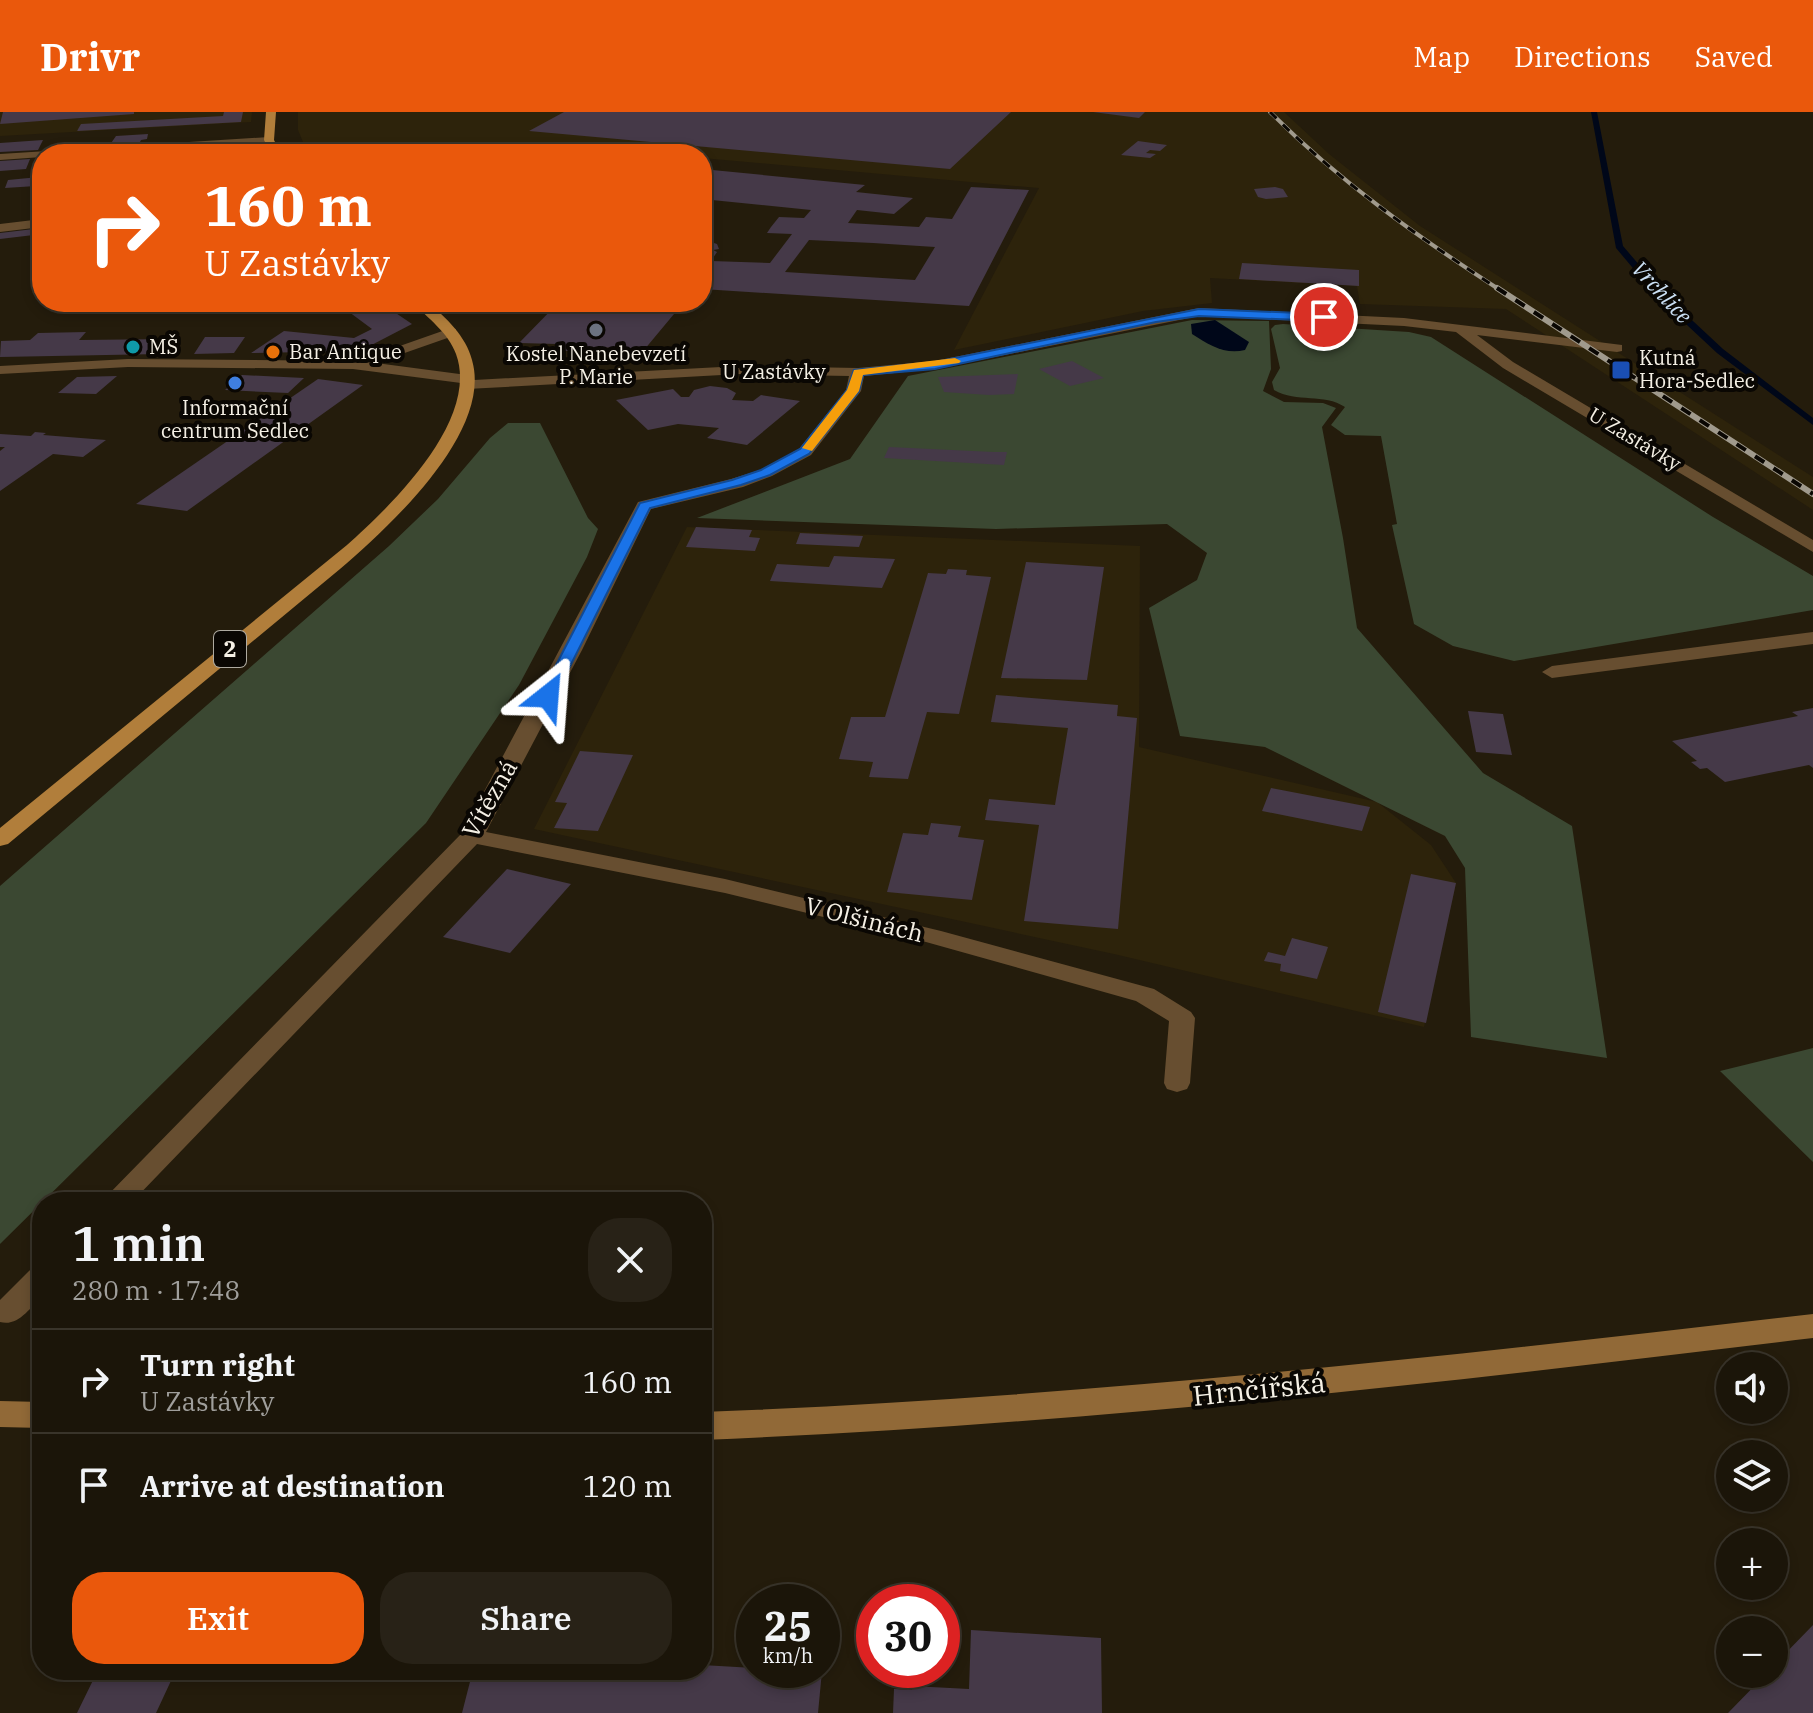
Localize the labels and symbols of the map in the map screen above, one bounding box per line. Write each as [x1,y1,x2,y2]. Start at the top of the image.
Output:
water label: Vrchlice [1626,254,1699,329]
pin [1290,283,1358,351]
marker: Kostel Nanebevzetí P. Marie [587,321,605,339]
place label: MŠ [149,333,178,360]
marker: MŠ [124,338,142,356]
place label: Bar Antique [289,338,402,365]
place label: Kostel Nanebevzetí P. Marie [506,340,686,390]
marker: Bar Antique [264,343,282,361]
place label: Kutná Hora-Sedlec [1639,344,1755,394]
street label: U Zastávky [722,358,826,385]
marker: Kutná Hora-Sedlec [1610,359,1632,381]
marker: Informační centrum Sedlec [226,374,244,392]
place label: Informační centrum Sedlec [161,394,309,444]
street label: U Zastávky [1584,400,1687,477]
road number: 2 [214,631,246,667]
position arrow [506,654,590,738]
street label: Vítězná [454,754,524,843]
street label: V Olšinách [802,889,927,949]
street label: Hrnčířská [1191,1363,1327,1414]
speed limit sign: 30 [856,1584,960,1688]

